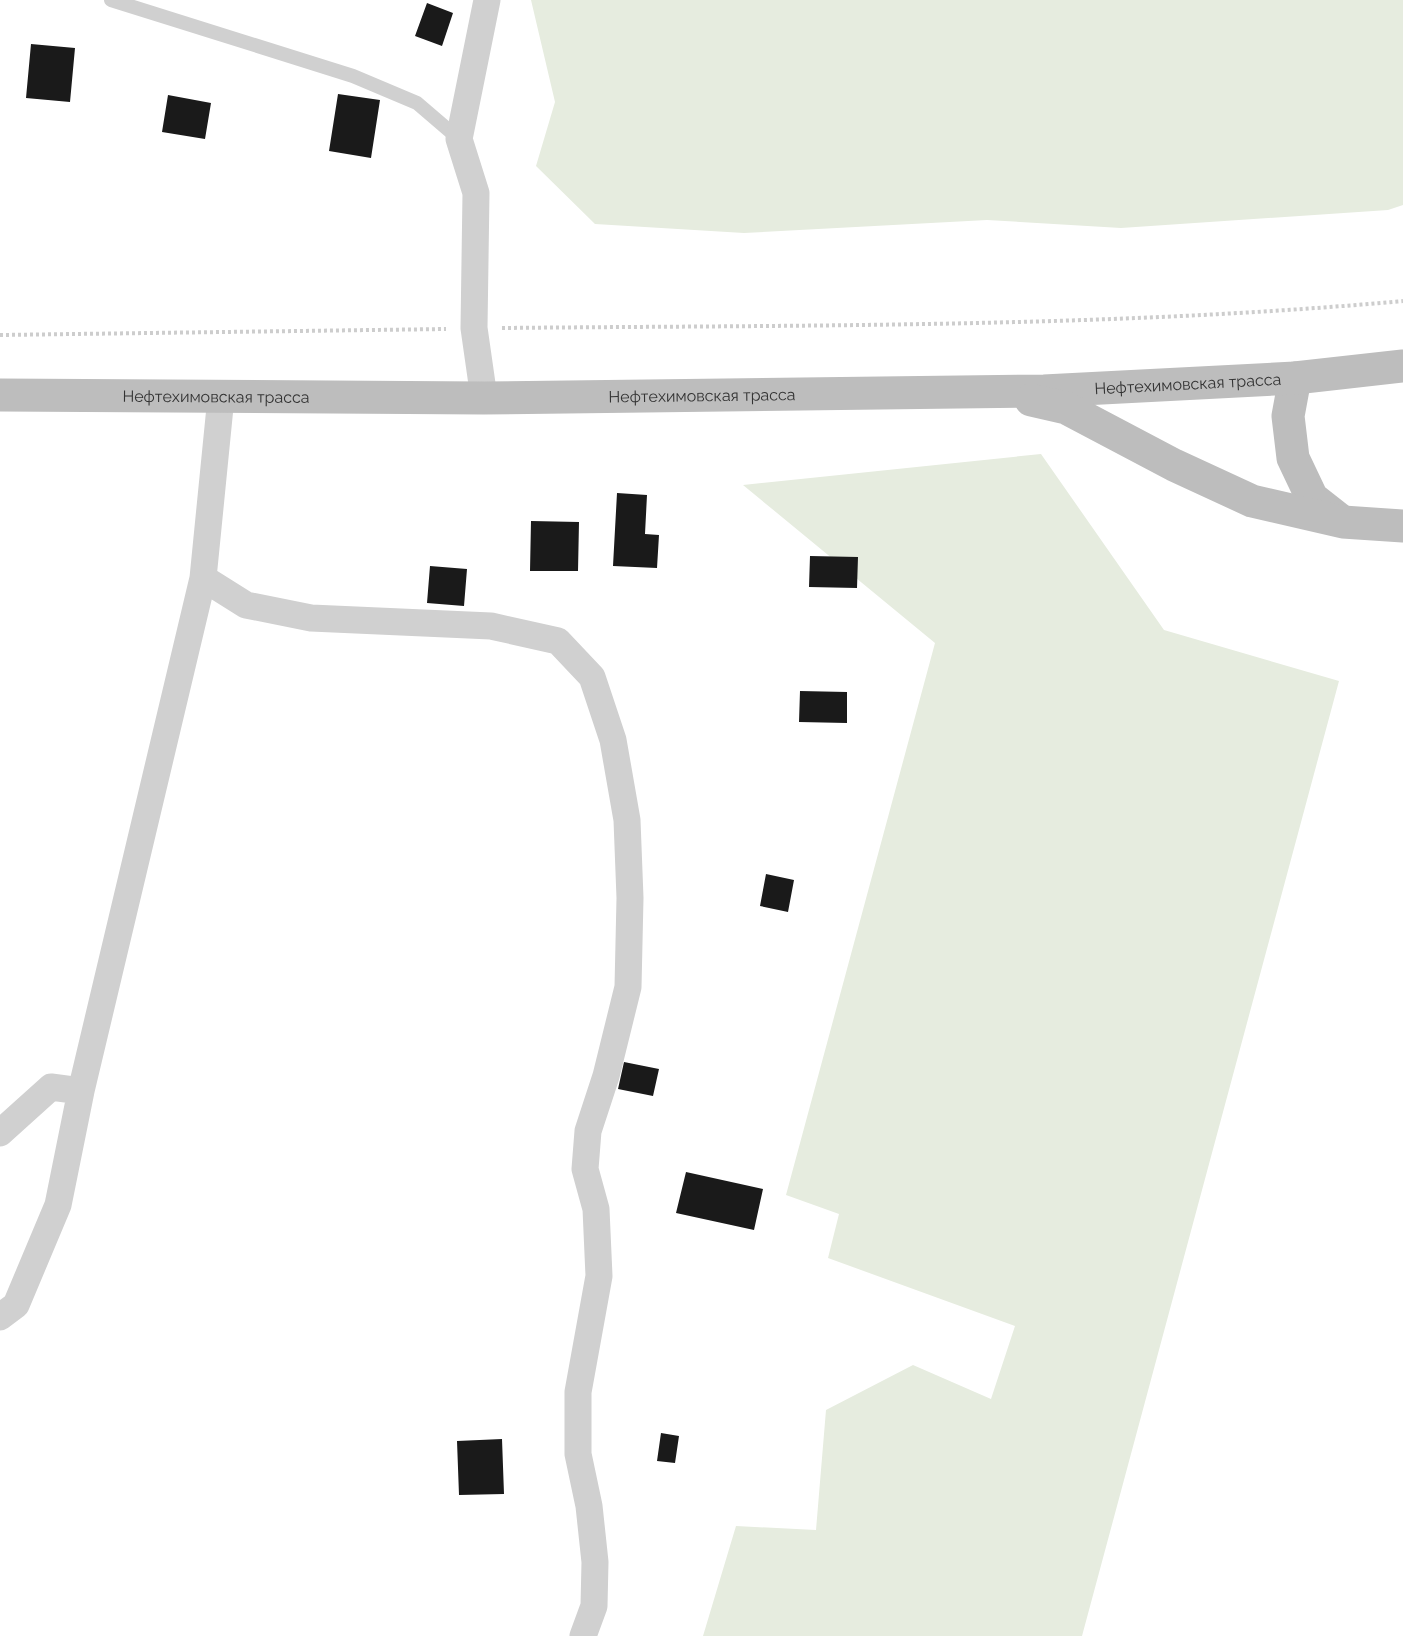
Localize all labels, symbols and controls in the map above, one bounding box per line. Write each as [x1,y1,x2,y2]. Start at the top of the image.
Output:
street label: Нефтехимовская трасса [1094,370,1282,398]
street label: Нефтехимовская трасса [608,385,796,406]
street label: Нефтехимовская трасса [122,387,310,407]

